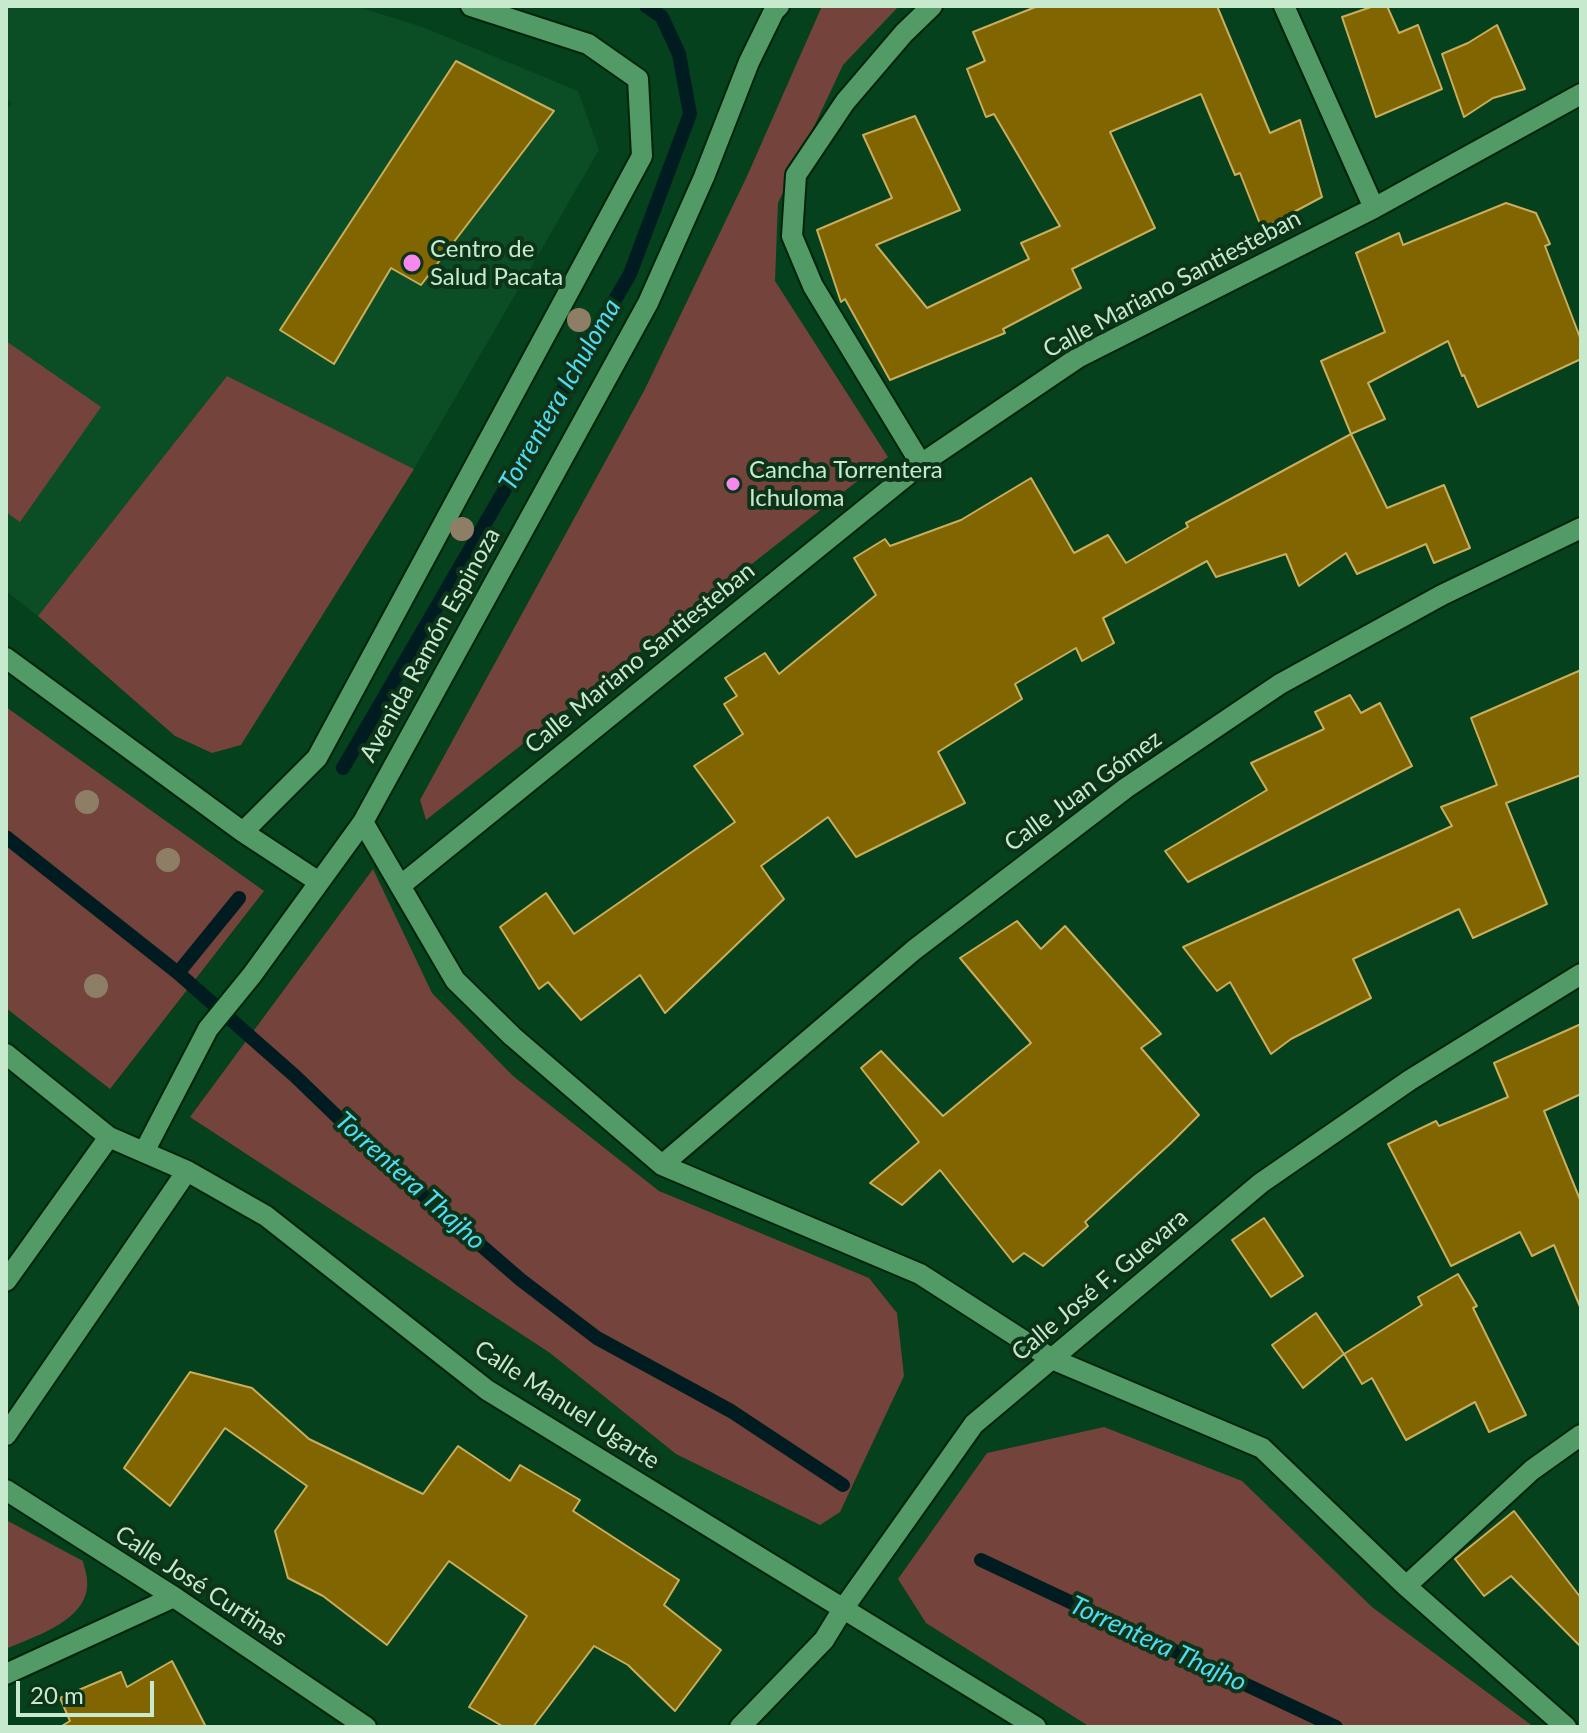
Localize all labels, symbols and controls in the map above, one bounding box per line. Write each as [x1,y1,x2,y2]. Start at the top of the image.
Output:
street label: Calle Mariano Santiesteban [1038,204,1306,364]
place label: Centro de Salud Pacata [430,235,563,291]
marker: Centro de Salud Pacata [401,252,423,274]
water label: Torrentera Ichuloma [492,294,628,496]
place label: Cancha Torrentera Ichuloma [749,456,943,512]
marker: Cancha Torrentera Ichuloma [724,475,742,493]
street label: Avenida Ramón Espinoza [354,523,506,767]
street label: Calle Mariano Santiesteban [519,556,761,760]
street label: Calle Juan Gómez [999,724,1167,858]
water label: Torrentera Thajho [328,1105,492,1257]
street label: Calle José F. Guevara [1006,1203,1194,1367]
street label: Calle Manuel Ugarte [469,1334,665,1476]
street label: Calle José Curtinas [110,1520,292,1652]
water label: Torrentera Thajho [1065,1589,1251,1699]
scale bar [20,1665,158,1715]
text: 20 m [30,1680,84,1709]

